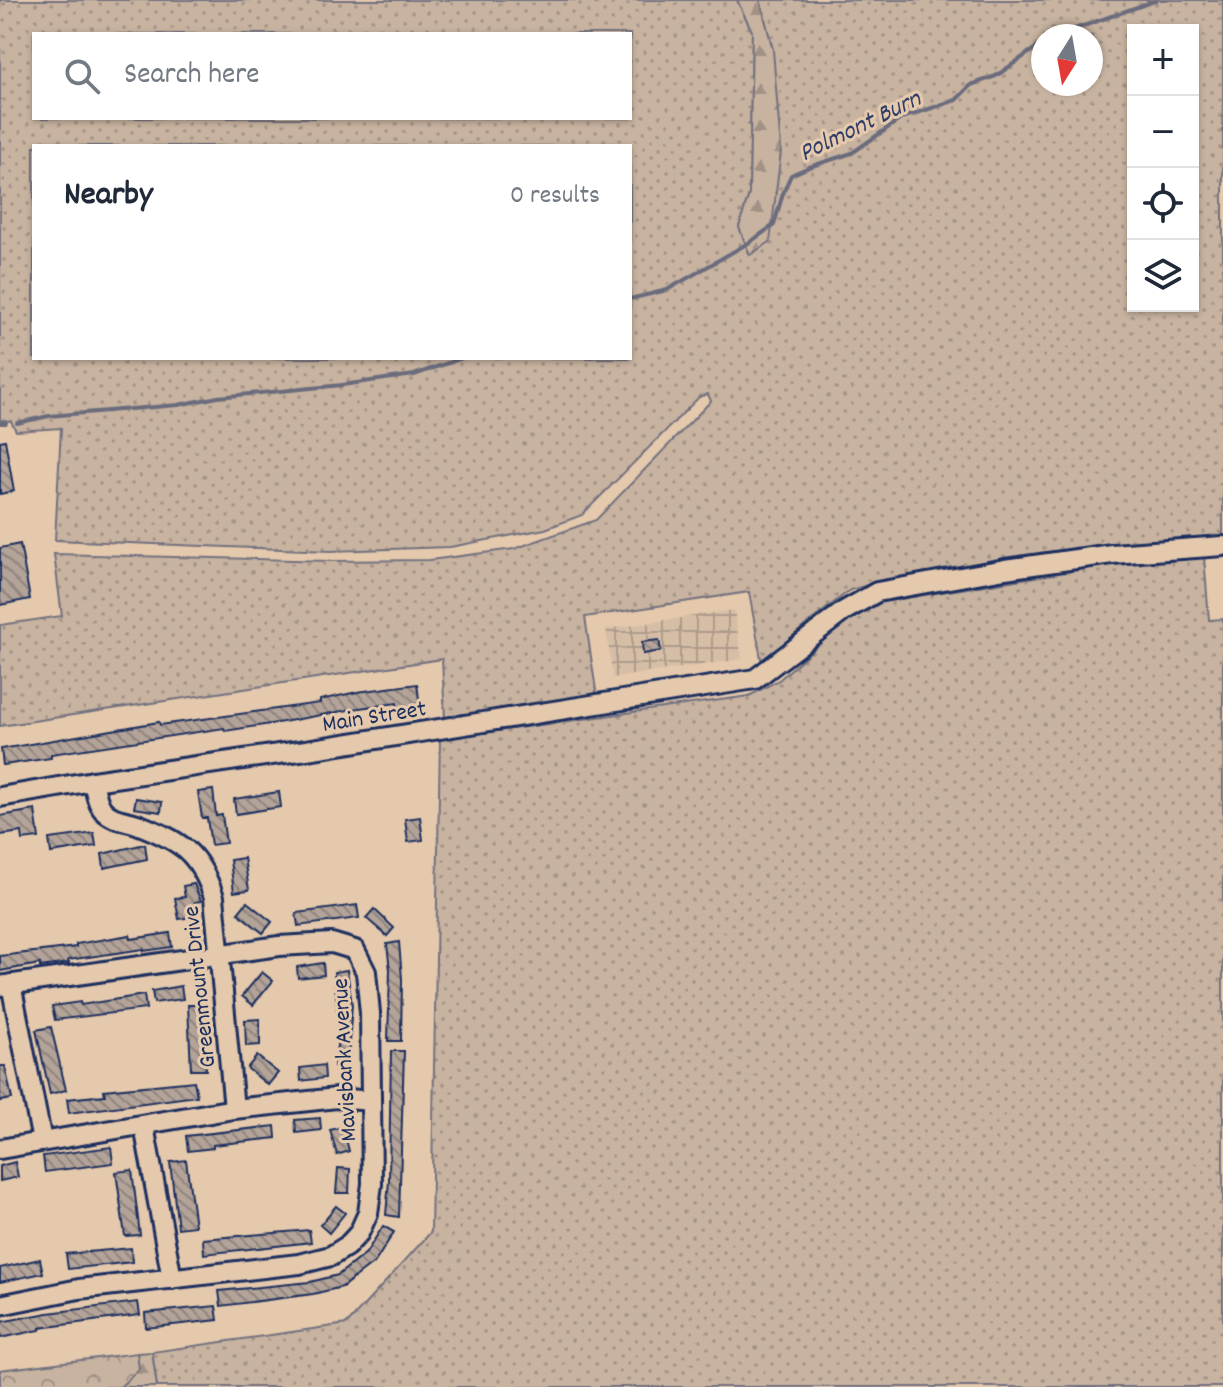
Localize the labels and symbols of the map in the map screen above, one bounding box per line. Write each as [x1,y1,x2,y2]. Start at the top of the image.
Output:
north arrow [1031,24,1103,96]
water label: Polmont Burn [793,81,929,173]
street label: Main Street [320,693,429,743]
street label: Greenmount Drive [176,904,226,1069]
street label: Mavisbank Avenue [325,977,367,1142]

